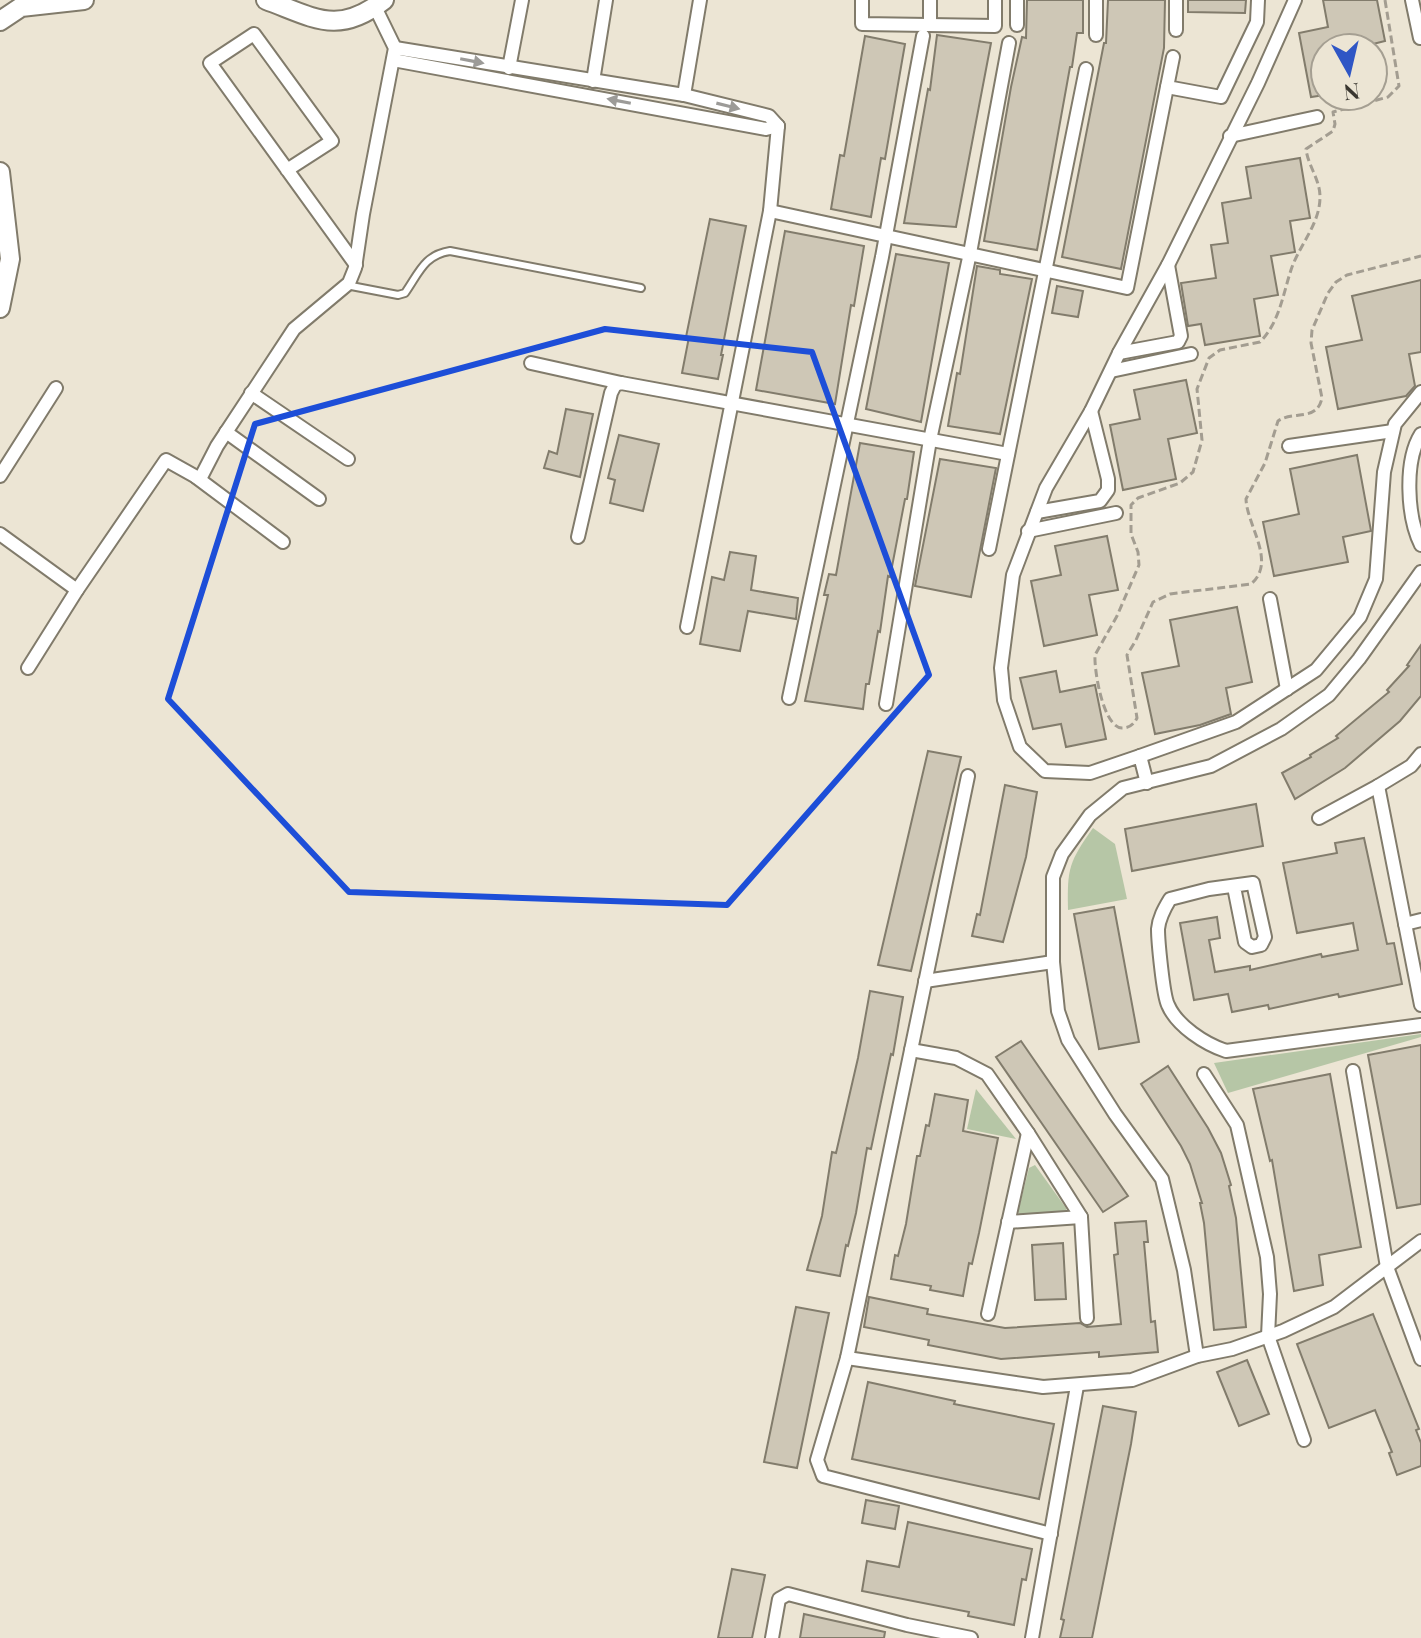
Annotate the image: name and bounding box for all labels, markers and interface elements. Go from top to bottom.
north arrow [1309,32,1389,112]
one-way arrow [459,55,484,67]
text: N [1342,77,1362,109]
one-way arrow [606,95,631,107]
one-way arrow [715,100,740,112]

